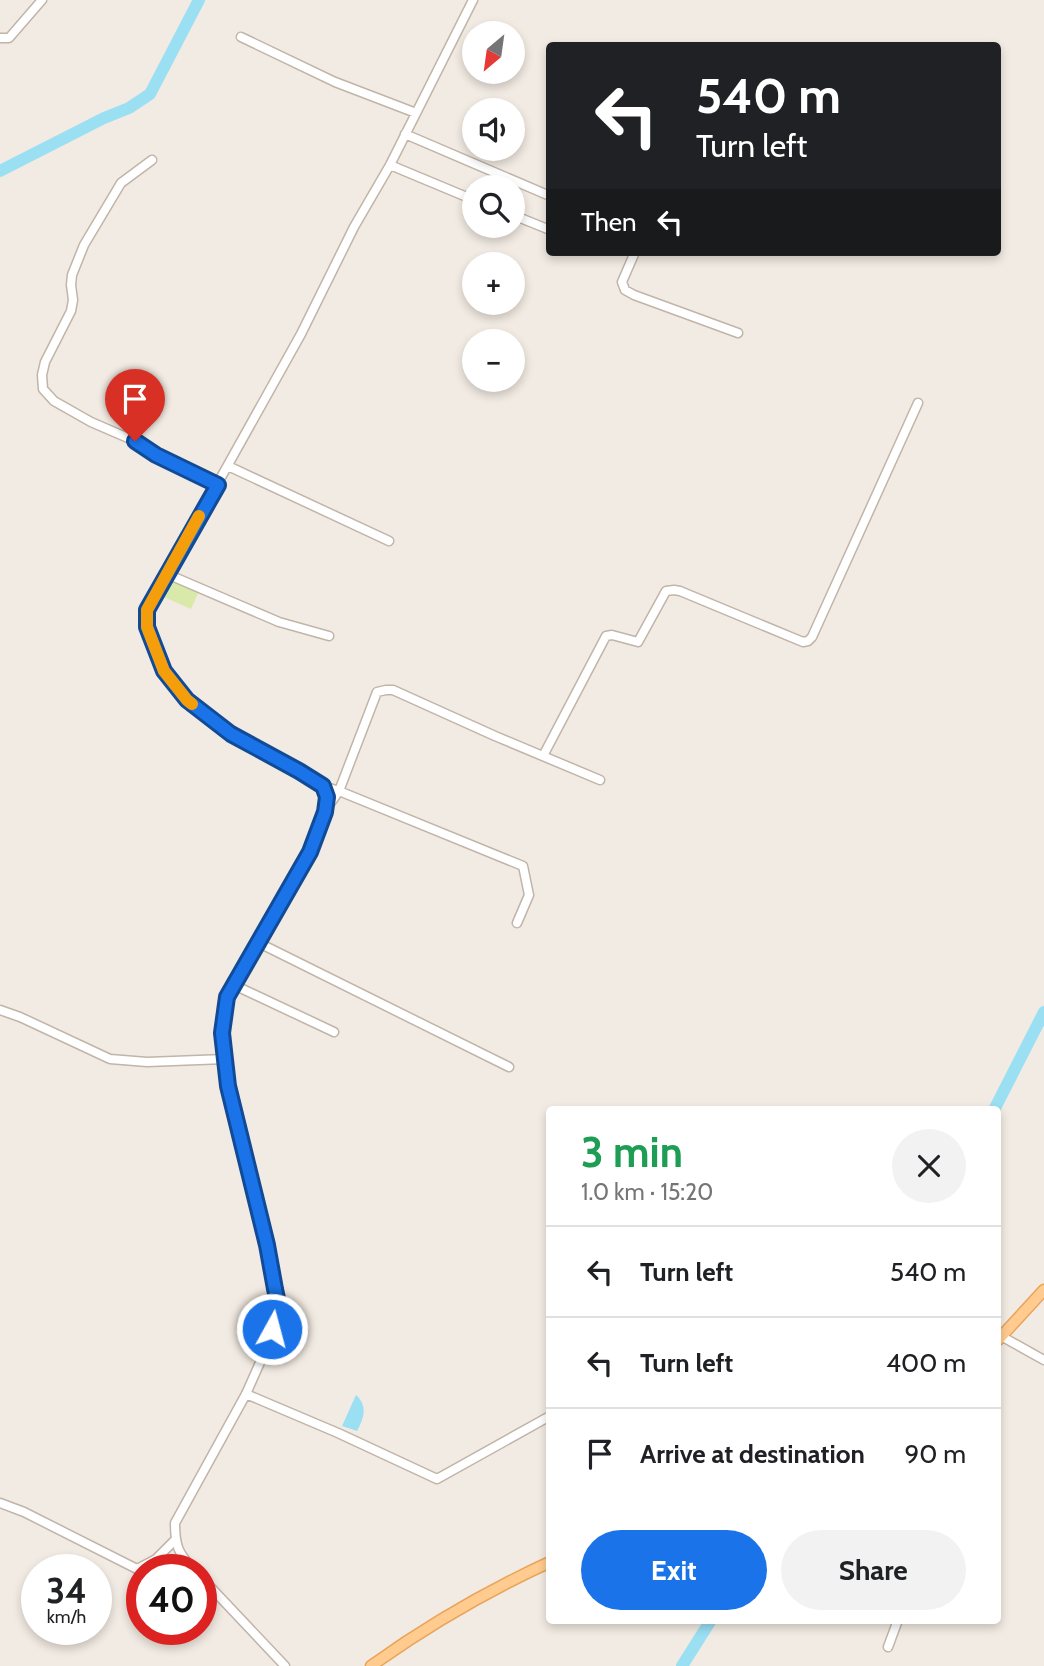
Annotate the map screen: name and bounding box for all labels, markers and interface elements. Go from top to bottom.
north arrow [462,21,525,84]
map controls [462,21,525,392]
text: 540 m [696,66,841,125]
icon: left [581,70,672,161]
button: sound [462,98,525,161]
text: Turn left [696,126,807,165]
button: search [462,175,525,238]
icon: left [651,203,689,241]
text: Then [581,206,637,238]
button: + [462,252,525,315]
button: − [462,329,525,392]
pin [105,369,165,441]
icon: arrive [116,380,154,418]
text: 3 min [581,1126,683,1178]
button: close [892,1129,966,1203]
text: 1.0 km · 15:20 [581,1178,713,1206]
icon: left [581,1253,619,1291]
text: Turn left [640,1256,733,1288]
text: 540 m [890,1256,966,1288]
position arrow [235,1292,309,1366]
icon: left [581,1344,619,1382]
text: Turn left [640,1347,733,1379]
text: 400 m [886,1347,966,1379]
icon: arrive [581,1435,619,1473]
text: Arrive at destination [640,1438,865,1470]
text: 90 m [904,1438,966,1470]
button: Exit [581,1530,767,1610]
button: Share [781,1530,966,1610]
speed limit sign: 40 [126,1554,217,1645]
text: 34 [46,1569,87,1612]
text: km/h [47,1606,86,1628]

